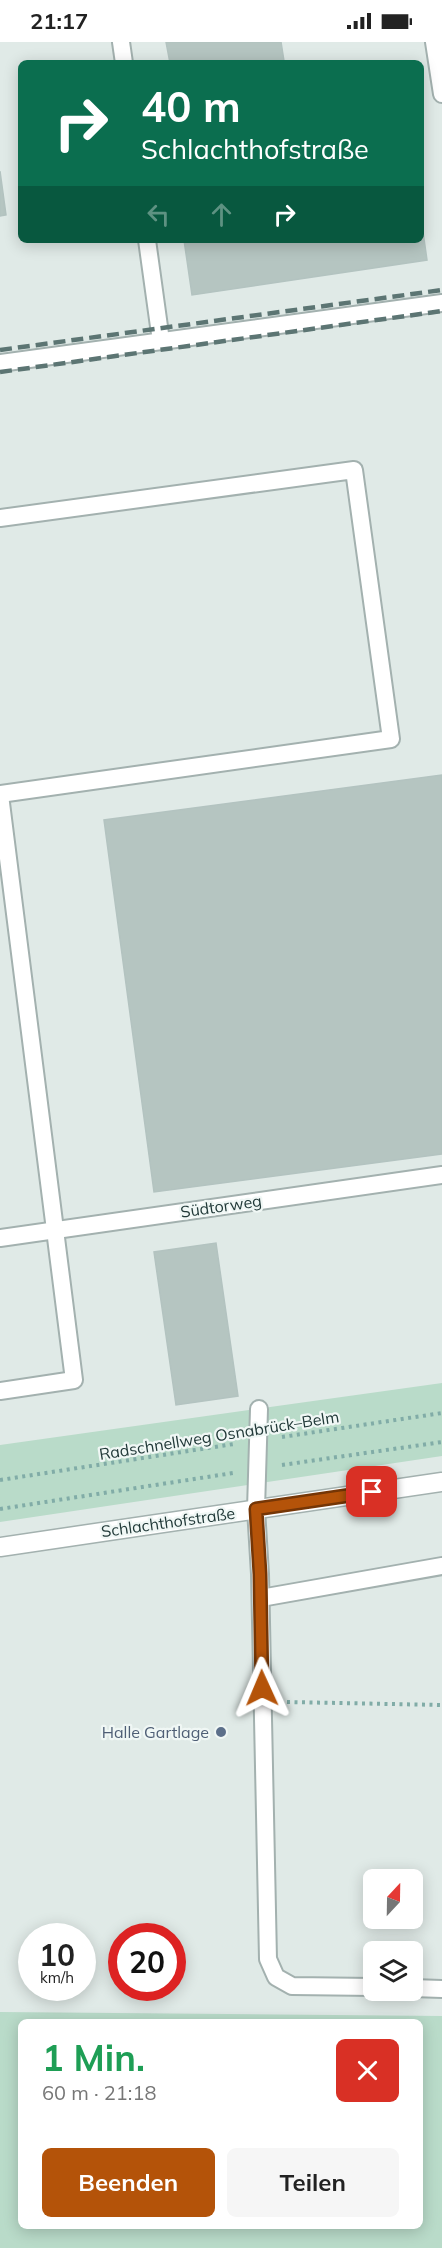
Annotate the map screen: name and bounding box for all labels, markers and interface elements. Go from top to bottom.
text: 21:17 [30,7,88,35]
text: 40 m [141,80,241,133]
icon: right [42,84,120,162]
text: Schlachthofstraße [141,132,369,166]
icon: left [142,198,175,231]
icon: ahead [205,198,238,231]
icon: right [268,198,301,231]
street label: Südtorweg [179,1190,263,1222]
street label: Radschnellweg Osnabrück–Belm [98,1406,340,1464]
pin [346,1466,397,1517]
icon: arrive [355,1475,388,1508]
street label: Schlachthofstraße [100,1503,236,1541]
position arrow [230,1656,294,1720]
place label: Halle Gartlage [102,1722,209,1742]
marker: Halle Gartlage [214,1725,228,1739]
north arrow [363,1869,423,1929]
map controls [363,1869,423,2001]
speed limit sign: 20 [108,1923,186,2001]
text: 10 [39,1936,75,1974]
button: layers [363,1941,423,2001]
text: km/h [40,1968,74,1987]
text: 1 Min. [42,2035,145,2080]
button: close [336,2039,399,2102]
text: 60 m · 21:18 [42,2080,156,2105]
button: Beenden [42,2148,215,2217]
button: Teilen [227,2148,399,2217]

